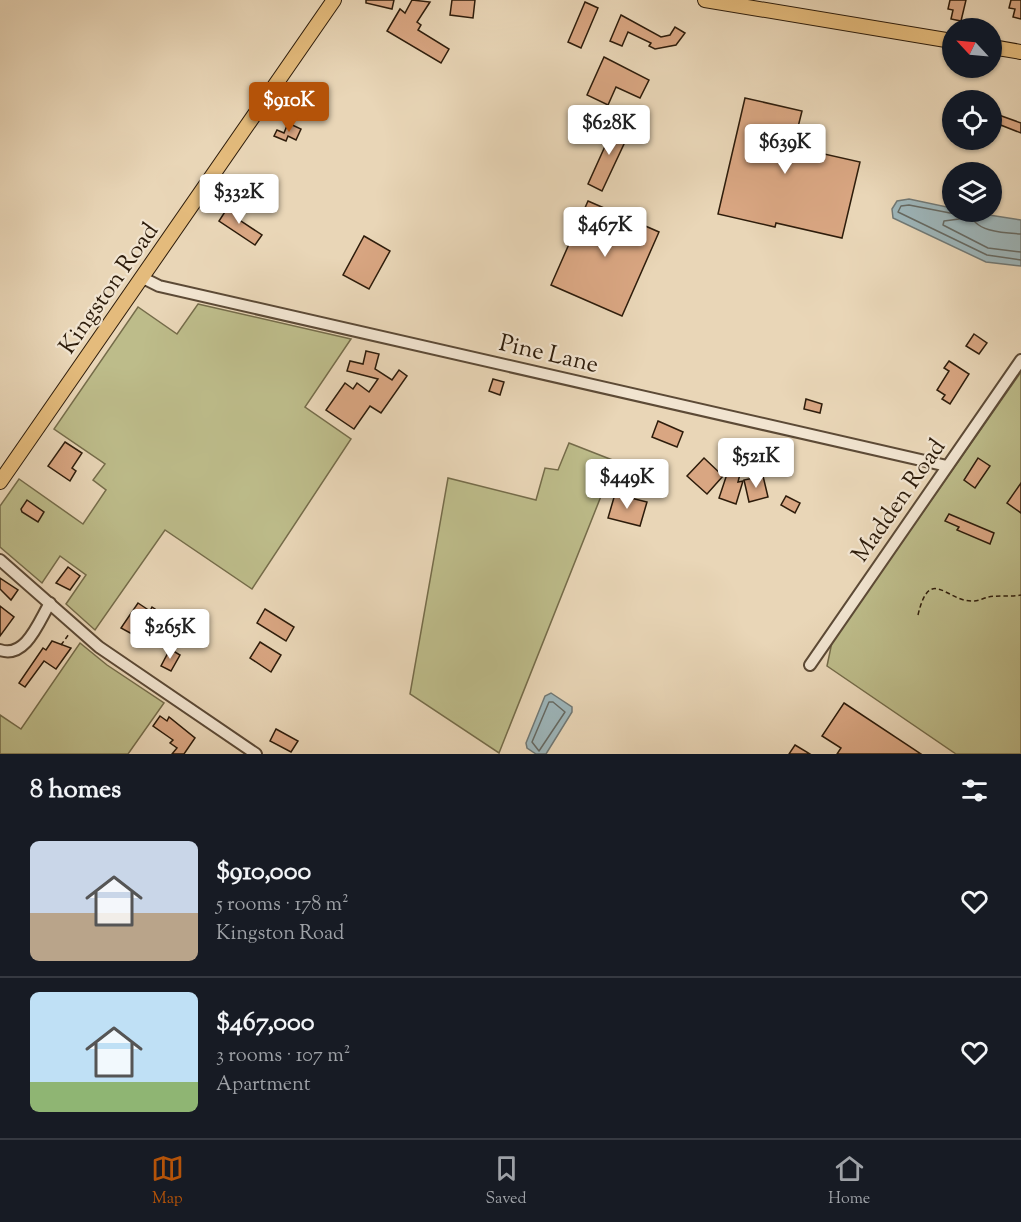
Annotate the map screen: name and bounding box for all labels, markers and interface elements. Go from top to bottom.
north arrow [942,18,1002,78]
map controls [942,18,1002,222]
pin: $910K [247,82,331,133]
text: $910K [263,87,315,116]
button: locate [942,90,1002,150]
pin: $628K [567,105,651,156]
text: $628K [582,110,636,139]
pin: $639K [743,124,827,175]
text: $639K [759,129,811,158]
button: layers [942,162,1002,222]
pin: $332K [197,174,281,225]
text: $332K [214,179,264,208]
pin: $467K [563,207,647,258]
text: $467K [578,212,633,241]
street label: Kingston Road [52,216,168,362]
street label: Pine Lane [496,327,602,383]
street label: Madden Road [844,432,955,570]
pin: $521K [714,438,798,489]
text: $521K [732,443,780,472]
pin: $449K [585,459,669,510]
text: $449K [600,464,654,493]
pin: $265K [128,609,212,660]
text: $265K [144,614,196,643]
text: 8 homes [30,772,121,809]
icon: filters [958,774,991,807]
text: $910,000 [216,854,311,891]
icon: home [78,865,150,937]
icon: heart [958,885,991,918]
text: 5 rooms · 178 m² [216,891,349,920]
text: Kingston Road [216,920,344,949]
text: $467,000 [216,1005,315,1042]
icon: home [78,1016,150,1088]
icon: heart [958,1036,991,1069]
text: 3 rooms · 107 m² [216,1042,350,1071]
text: Apartment [216,1071,311,1100]
tab: Map [151,1152,184,1211]
tab: Saved [485,1152,527,1211]
tab: Home [828,1152,870,1211]

